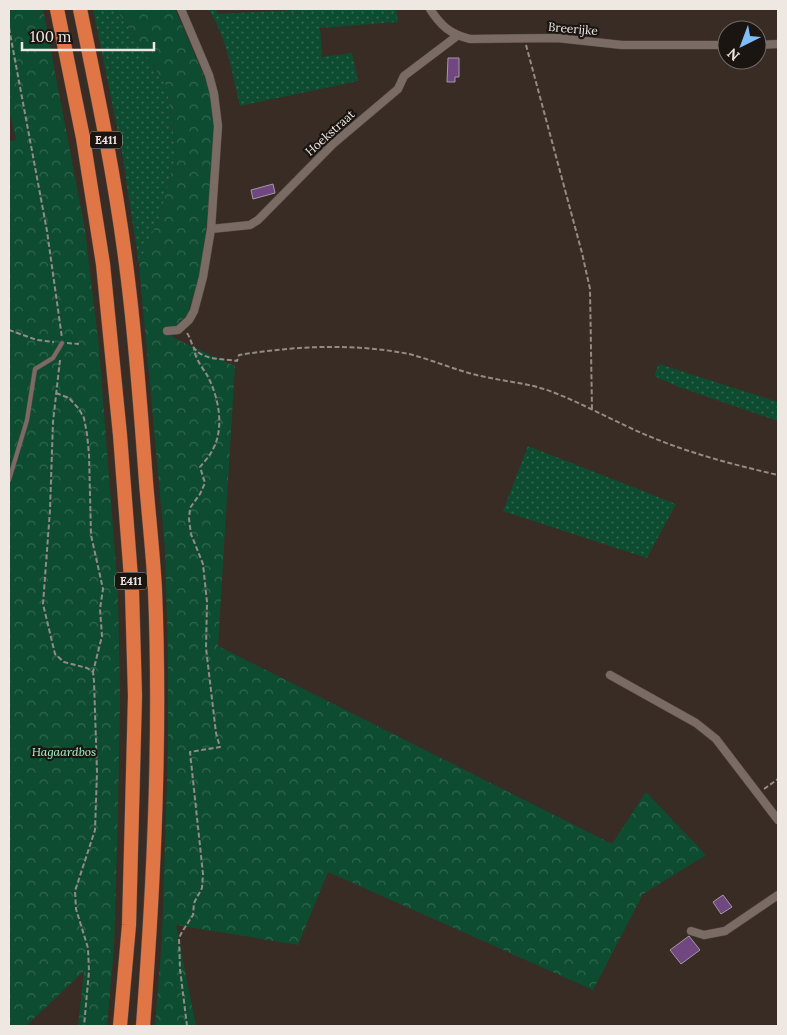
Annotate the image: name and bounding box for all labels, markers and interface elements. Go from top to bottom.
street label: Breerijke [547,19,599,38]
scale bar [22,20,155,52]
north arrow [717,20,767,70]
text: 100 m [30,27,71,46]
text: N [723,44,743,65]
street label: Hoekstraat [302,106,358,159]
road number: E411 [90,132,122,148]
road number: E411 [115,572,147,590]
park label: Hagaardbos [32,744,96,759]

